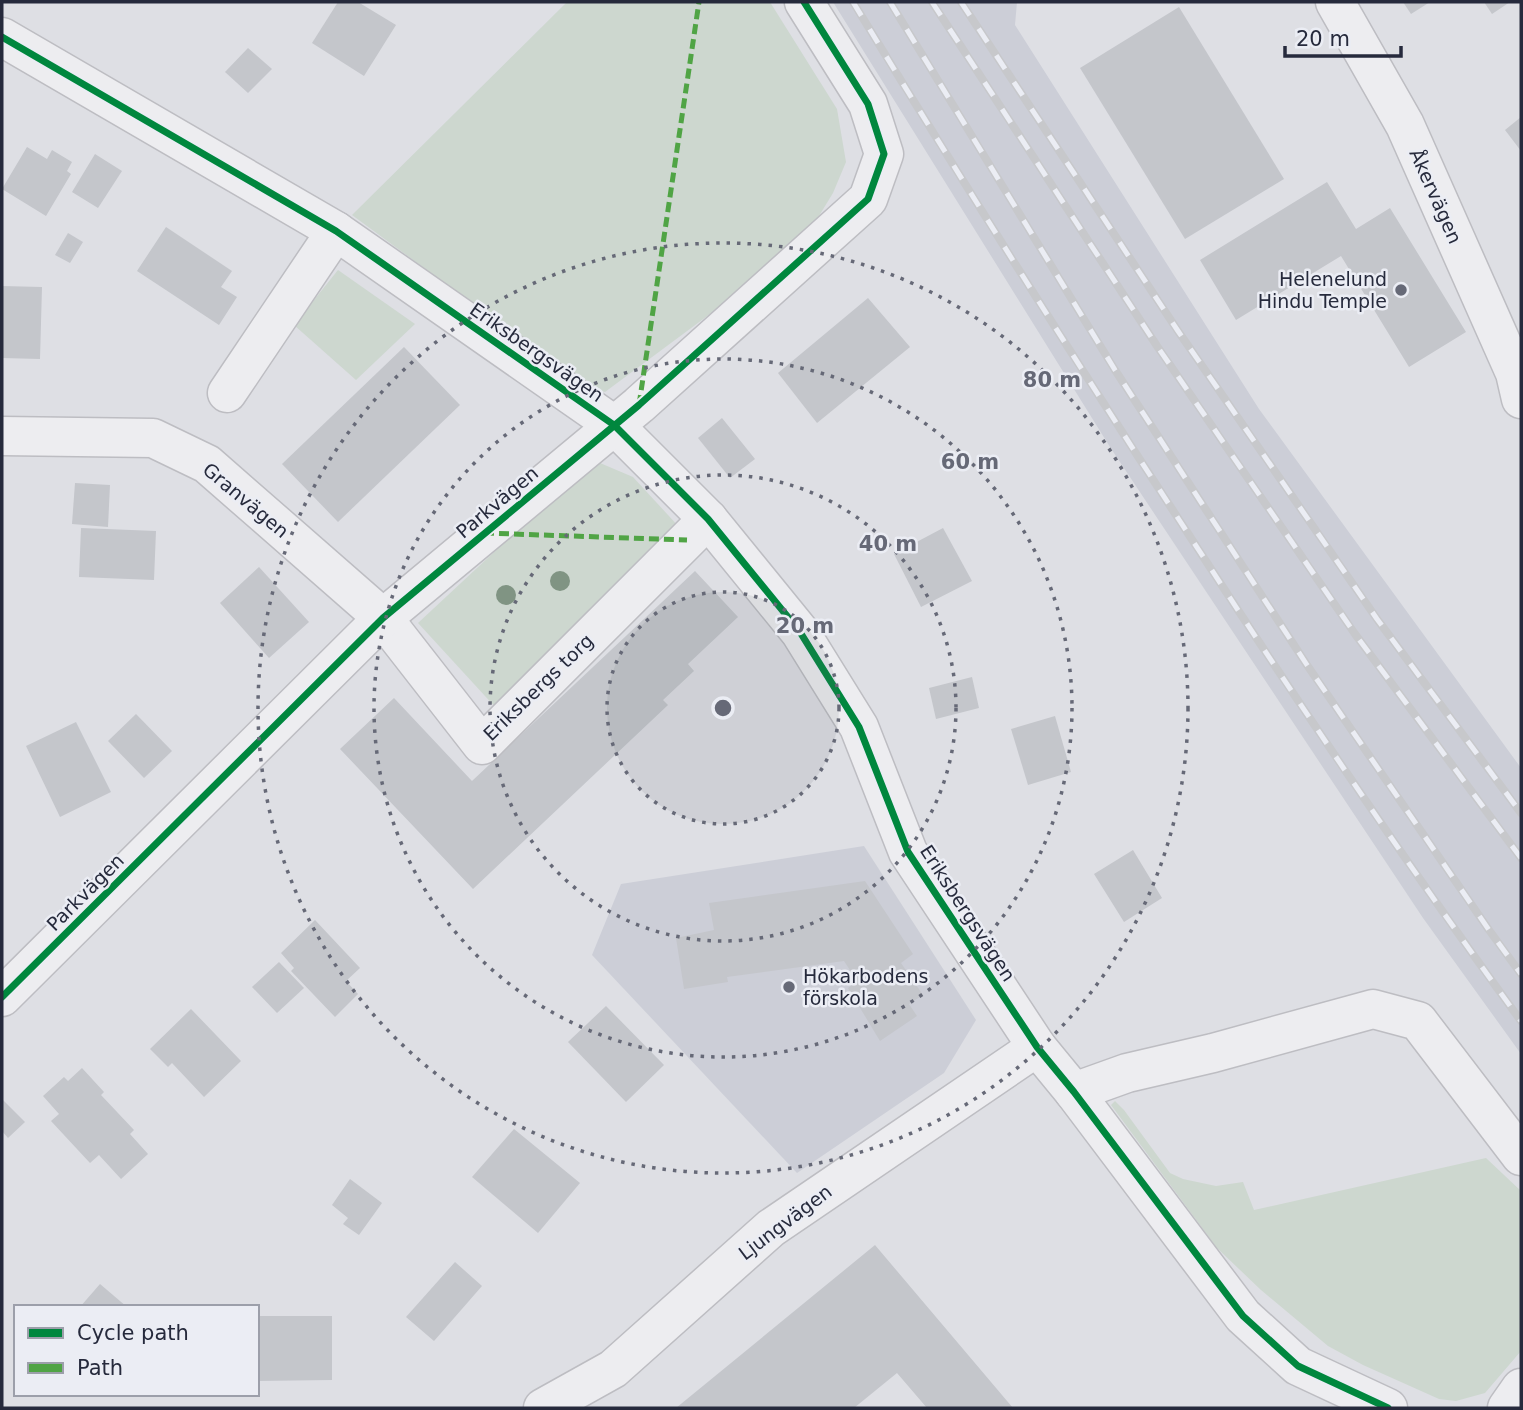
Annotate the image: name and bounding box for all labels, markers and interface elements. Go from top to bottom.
scale bar [1285,14,1400,58]
text: 20 m [1296,27,1350,51]
street label: Åkervägen [1405,145,1467,247]
place label: Helenelund Hindu Temple [1258,268,1387,312]
marker: Helenelund Hindu Temple [1393,282,1409,298]
street label: Eriksbergsvägen [466,298,608,406]
text: 80 m [1023,368,1081,392]
text: 60 m [941,450,999,474]
street label: Granvägen [199,458,293,542]
street label: Parkvägen [452,462,542,542]
text: 40 m [859,532,917,556]
text: 20 m [776,614,834,638]
street label: Eriksbergs torg [479,629,597,745]
centre of rings [711,696,735,720]
street label: Eriksbergsvägen [916,841,1020,985]
street label: Parkvägen [42,849,128,935]
place label: Hökarbodens förskola [803,965,928,1009]
marker: Hökarbodens förskola [781,979,797,995]
street label: Ljungvägen [734,1180,836,1264]
legend [14,1305,259,1396]
text: Cycle path [77,1321,189,1345]
text: Path [77,1356,123,1380]

